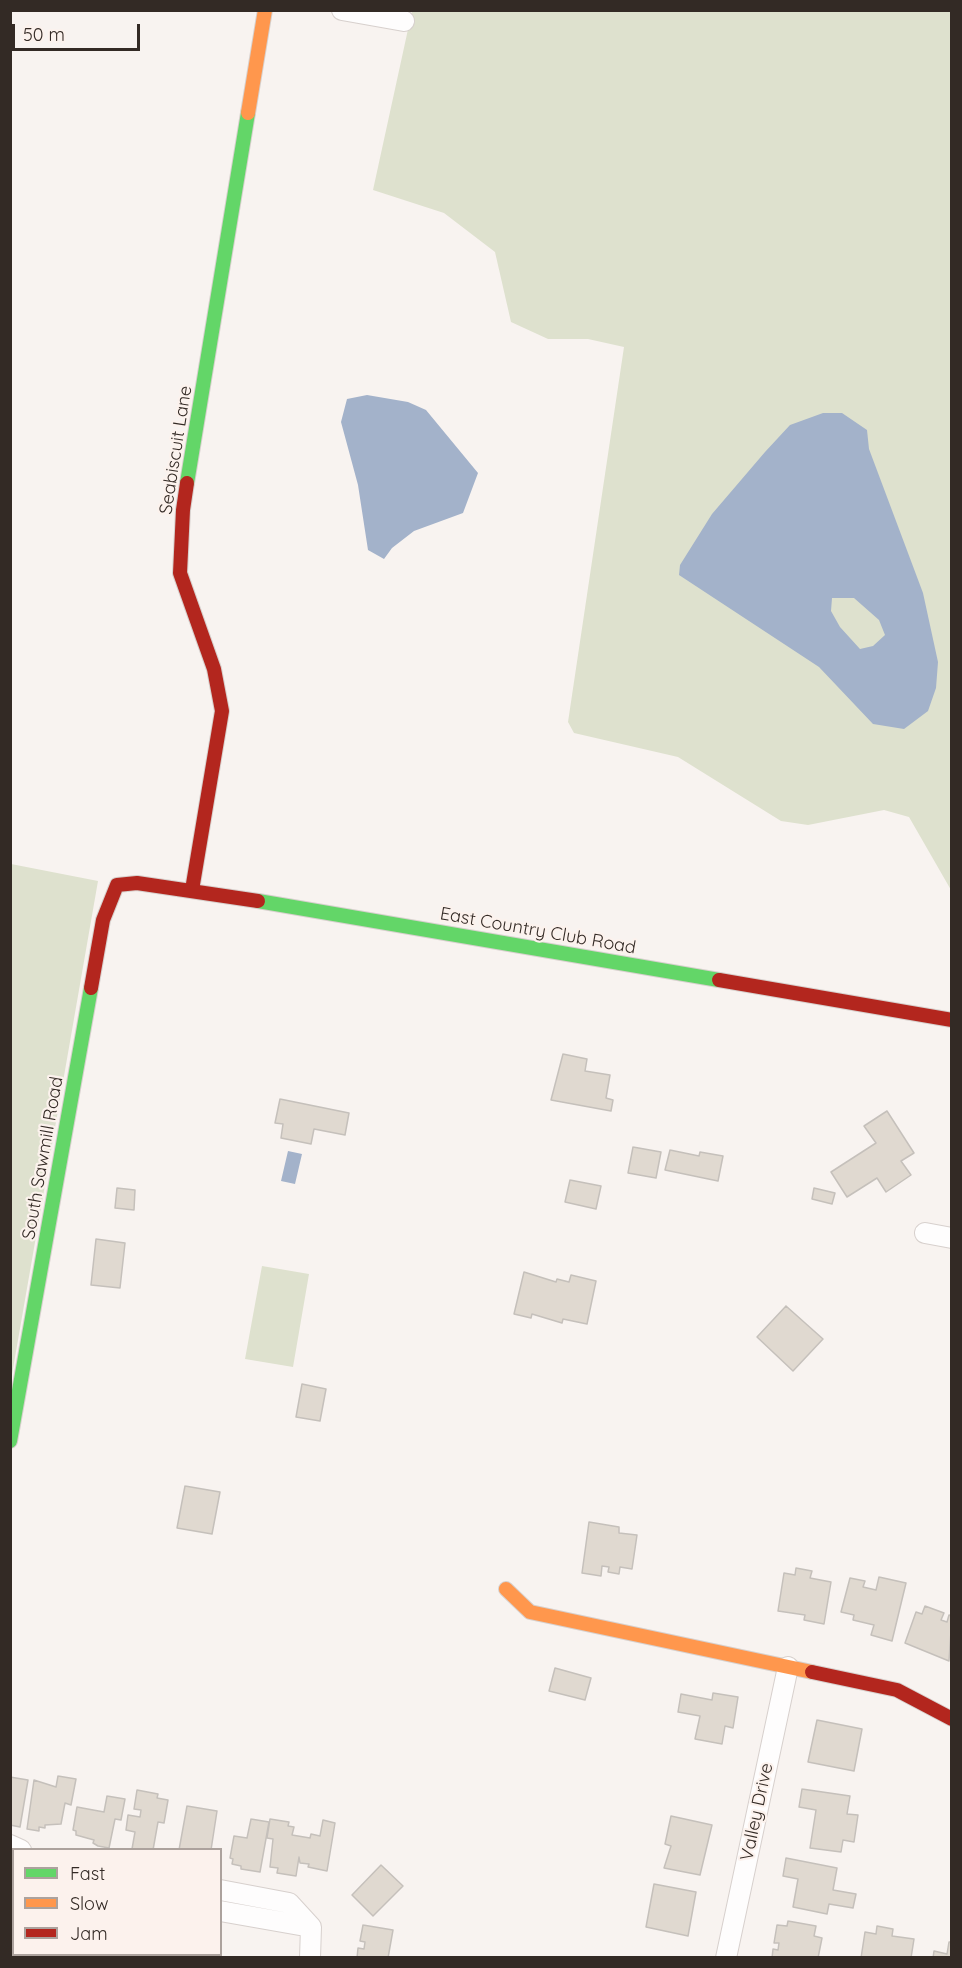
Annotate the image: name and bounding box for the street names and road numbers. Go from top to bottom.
street label: Seabiscuit Lane [155,384,197,516]
street label: East Country Club Road [438,903,638,959]
street label: South Sawmill Road [18,1075,68,1241]
street label: Valley Drive [736,1761,778,1863]

